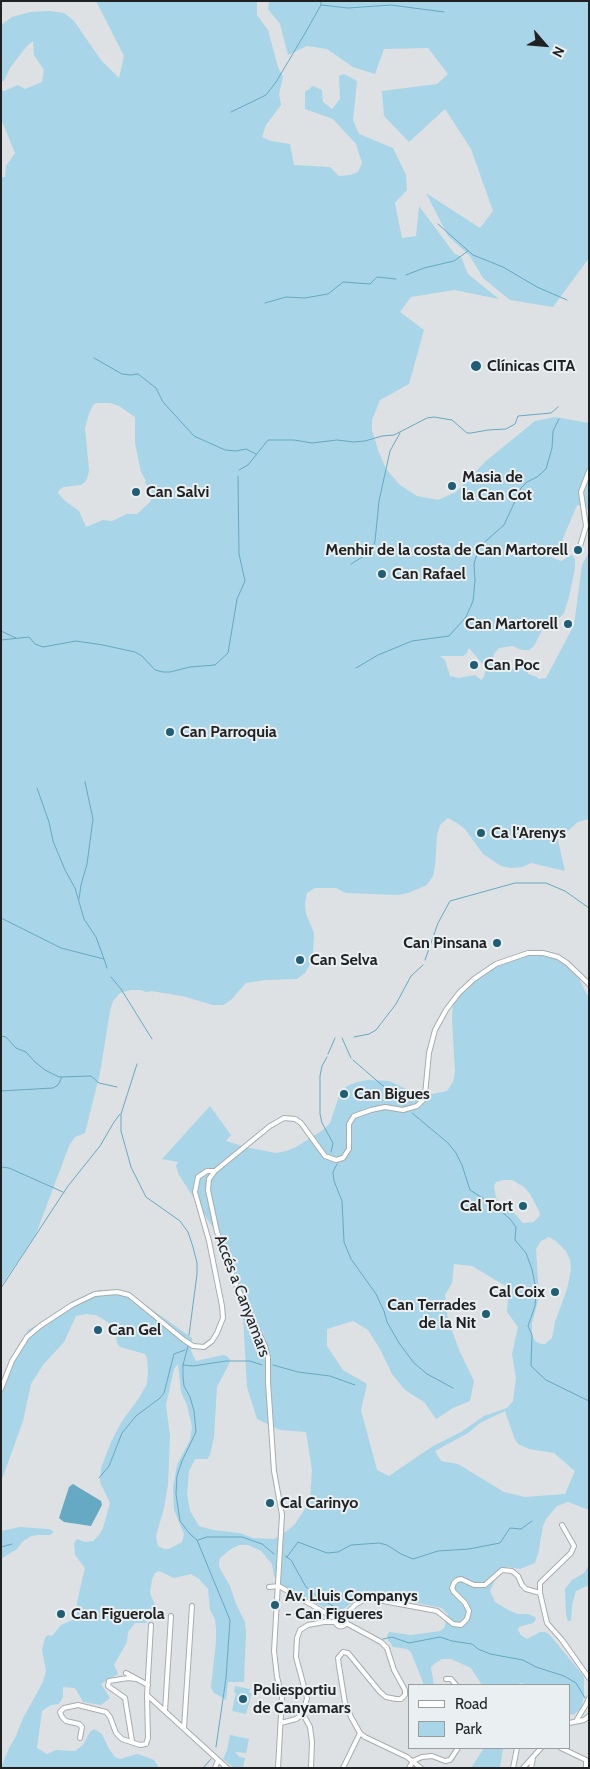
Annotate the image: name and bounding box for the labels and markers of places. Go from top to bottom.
place label: Clínicas CITA [487,356,575,376]
marker: Clínicas CITA [469,359,483,373]
place label: Masia de la Can Cot [462,467,532,505]
marker: Masia de la Can Cot [446,480,458,492]
place label: Can Salvi [146,482,209,502]
marker: Can Salvi [130,486,142,498]
place label: Menhir de la costa de Can Martorell [325,540,568,560]
marker: Menhir de la costa de Can Martorell [572,544,584,556]
place label: Can Rafael [392,564,466,584]
marker: Can Rafael [376,568,388,580]
place label: Can Martorell [465,614,558,634]
marker: Can Martorell [562,618,574,630]
place label: Can Poc [484,655,540,675]
marker: Can Poc [468,659,480,671]
place label: Can Parroquia [180,722,277,742]
marker: Can Parroquia [164,726,176,738]
place label: Ca l'Arenys [491,823,566,843]
marker: Ca l'Arenys [475,827,487,839]
place label: Can Pinsana [403,933,487,953]
marker: Can Pinsana [491,937,503,949]
place label: Can Selva [310,950,378,970]
marker: Can Selva [294,954,306,966]
place label: Can Bigues [354,1084,430,1104]
marker: Can Bigues [338,1088,350,1100]
place label: Cal Tort [460,1196,513,1216]
marker: Cal Tort [517,1200,529,1212]
place label: Cal Coix [489,1282,545,1302]
marker: Cal Coix [549,1286,561,1298]
place label: Can Terrades de la Nit [387,1295,476,1333]
marker: Can Terrades de la Nit [480,1308,492,1320]
place label: Can Gel [108,1320,161,1340]
marker: Can Gel [92,1324,104,1336]
place label: Cal Carinyo [280,1493,358,1513]
marker: Cal Carinyo [264,1497,276,1509]
place label: Av. Lluis Companys - Can Figueres [285,1586,418,1624]
marker: Av. Lluis Companys - Can Figueres [269,1599,281,1611]
place label: Can Figuerola [71,1604,165,1624]
marker: Can Figuerola [55,1608,67,1620]
place label: Poliesportiu de Canyamars [253,1680,351,1718]
marker: Poliesportiu de Canyamars [237,1693,249,1705]

